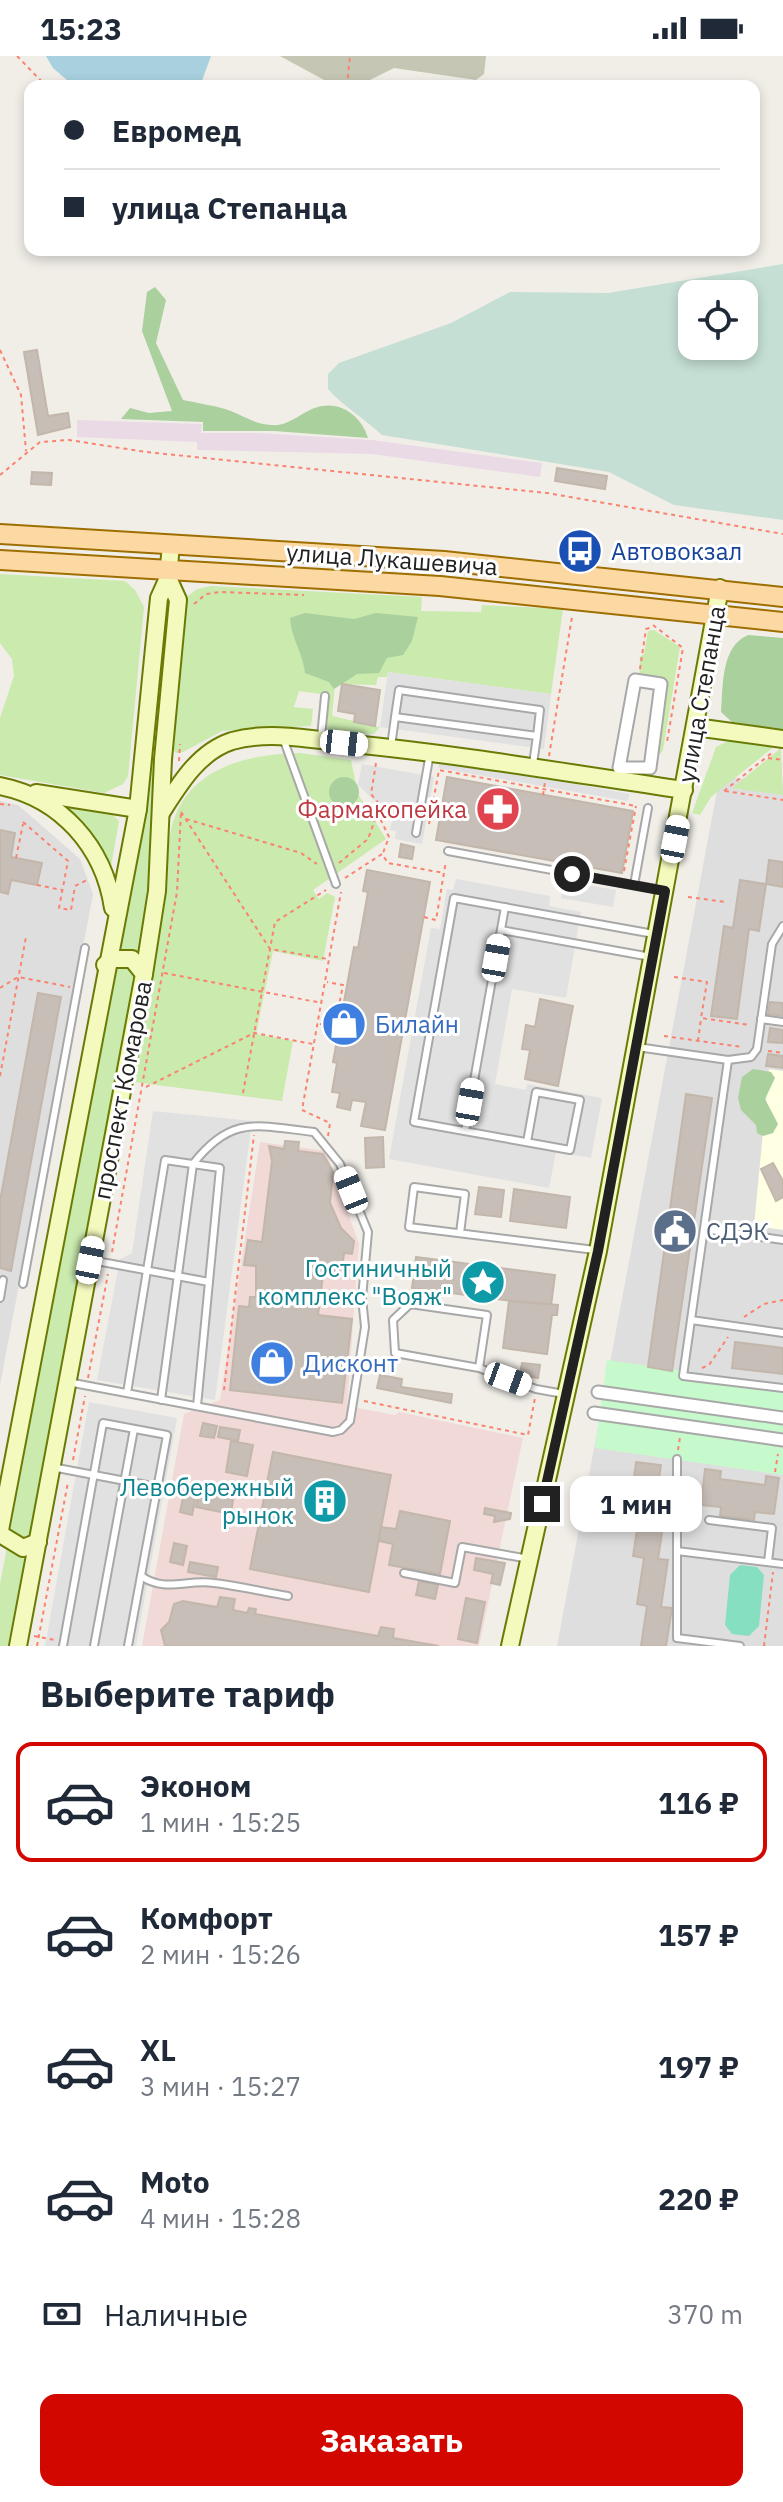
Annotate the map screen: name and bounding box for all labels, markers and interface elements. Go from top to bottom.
text: 15:23 [40,9,122,48]
text: Евромед [112,111,241,150]
text: улица Степанца [112,188,348,227]
map controls [678,280,758,360]
button: locate [678,280,758,360]
bus stop icon: Автовокзал [556,527,604,575]
place label: Автовокзал [611,535,742,567]
street label: улица Лукашевича [285,536,499,582]
street label: улица Степанца [670,603,732,785]
car [319,729,369,757]
pharmacy icon: Фармакопейка [474,785,522,833]
place label: Фармакопейка [297,793,467,825]
car [659,813,691,865]
route start [554,856,590,892]
car [480,932,512,984]
street label: проспект Комарова [85,978,159,1202]
shop icon: Билайн [320,1000,368,1048]
place label: Билайн [375,1008,459,1040]
car [454,1076,486,1128]
car [331,1163,371,1217]
public building icon: СДЭК [651,1207,699,1255]
place label: СДЭК [706,1215,769,1247]
car [74,1234,106,1286]
place label: Гостиничный комплекс "Вояж" [257,1252,452,1312]
place icon: Гостиничный комплекс "Вояж" [459,1258,507,1306]
shop icon: Дисконт [248,1339,296,1387]
place label: Дисконт [303,1347,398,1379]
car [481,1360,535,1398]
place label: Левобережный рынок [120,1471,294,1531]
callout: 1 мин [570,1476,702,1532]
building icon: Левобережный рынок [301,1477,349,1525]
route end [524,1486,560,1522]
text: 1 мин [600,1487,672,1521]
text: Выберите тариф [40,1670,335,1717]
icon: car [44,1766,116,1838]
text: Эконом [140,1766,251,1805]
text: 116 ₽ [658,1783,739,1822]
text: 1 мин · 15:25 [140,1805,301,1839]
icon: car [44,1898,116,1970]
text: Комфорт [140,1898,273,1937]
text: 157 ₽ [658,1915,739,1954]
text: 2 мин · 15:26 [140,1937,301,1971]
icon: car [44,2030,116,2102]
text: XL [140,2030,176,2069]
text: 197 ₽ [658,2047,739,2086]
text: 3 мин · 15:27 [140,2069,301,2103]
icon: car [44,2162,116,2234]
text: Moto [140,2162,210,2201]
text: 220 ₽ [658,2179,739,2218]
text: 4 мин · 15:28 [140,2201,301,2235]
icon: cash [40,2292,84,2336]
text: Наличные [104,2295,248,2334]
text: 370 m [667,2297,743,2331]
button: Заказать [40,2394,743,2486]

